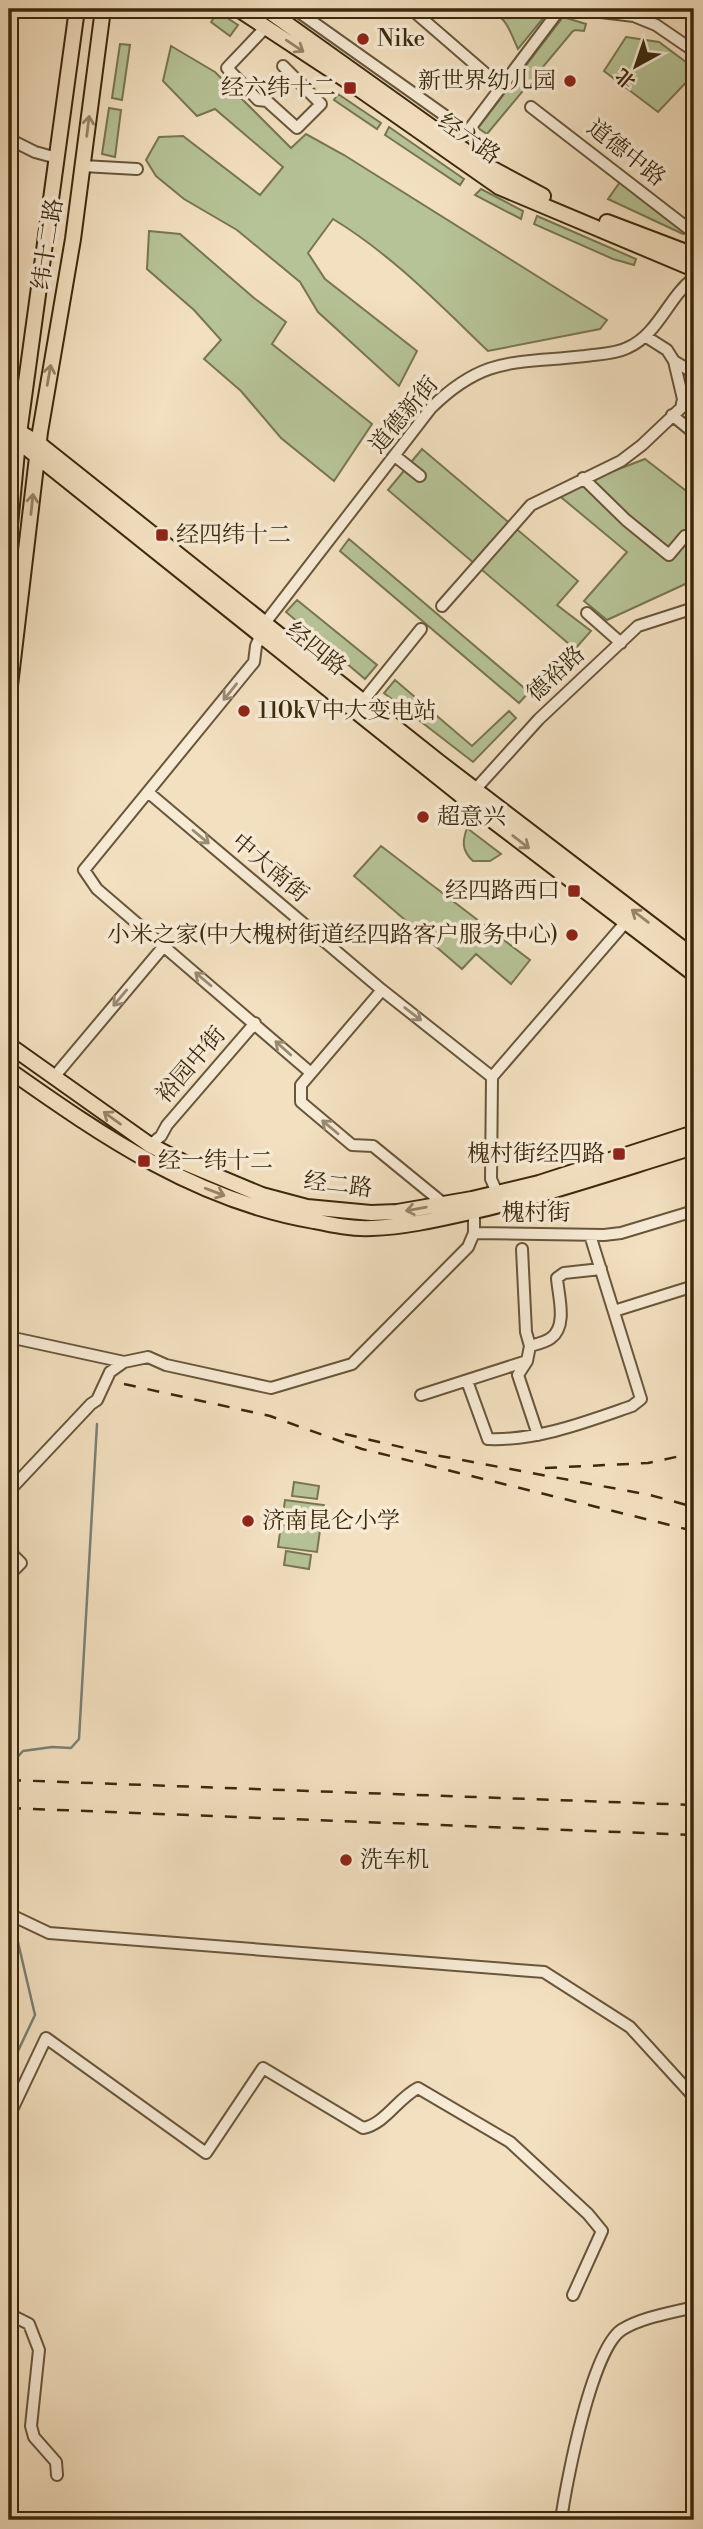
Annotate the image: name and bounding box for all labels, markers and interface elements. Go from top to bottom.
place label: Nike [377,25,425,53]
marker: Nike [355,31,371,47]
north arrow [602,32,672,102]
one-way arrow [285,39,304,54]
text: 北 [611,63,641,94]
place label: 新世界幼儿园 [418,67,556,95]
marker: 新世界幼儿园 [562,73,578,89]
place label: 经六纬十二 [221,74,336,102]
marker: 经六纬十二 [342,80,358,96]
street label: 经六路 [433,108,505,170]
street label: 道德中路 [581,114,671,192]
one-way arrow [81,116,94,138]
street label: 纬十二路 [27,196,69,292]
one-way arrow [43,364,57,387]
street label: 道德新街 [364,371,444,459]
one-way arrow [25,493,38,516]
place label: 经四纬十二 [176,521,291,549]
marker: 经四纬十二 [154,527,170,543]
street label: 经四路 [280,616,352,682]
street label: 德裕路 [521,640,591,708]
one-way arrow [222,683,237,701]
place label: 110kV中大变电站 [258,697,437,725]
marker: 110kV中大变电站 [236,703,252,719]
place label: 超意兴 [437,803,506,831]
marker: 超意兴 [415,809,431,825]
street label: 中大南街 [226,828,314,908]
one-way arrow [191,829,209,845]
one-way arrow [511,835,530,850]
place label: 经四路西口 [445,877,560,905]
marker: 经四路西口 [566,883,582,899]
one-way arrow [631,908,650,923]
place label: 小米之家(中大槐树街道经四路客户服务中心) [107,921,558,949]
marker: 小米之家(中大槐树街道经四路客户服务中心) [564,927,580,943]
one-way arrow [194,971,212,987]
one-way arrow [112,989,128,1007]
one-way arrow [403,1007,421,1022]
street label: 裕园中街 [150,1021,232,1109]
one-way arrow [274,1040,292,1056]
one-way arrow [103,1111,122,1126]
one-way arrow [322,1119,340,1135]
place label: 槐村街经四路 [467,1140,605,1168]
marker: 槐村街经四路 [611,1146,627,1162]
place label: 经一纬十二 [158,1147,273,1175]
marker: 经一纬十二 [136,1153,152,1169]
street label: 经二路 [302,1167,374,1203]
one-way arrow [203,1187,225,1199]
street label: 槐村街 [502,1199,571,1227]
one-way arrow [405,1203,428,1216]
place label: 济南昆仑小学 [262,1507,400,1535]
marker: 济南昆仑小学 [240,1513,256,1529]
place label: 洗车机 [360,1846,429,1874]
marker: 洗车机 [338,1852,354,1868]

